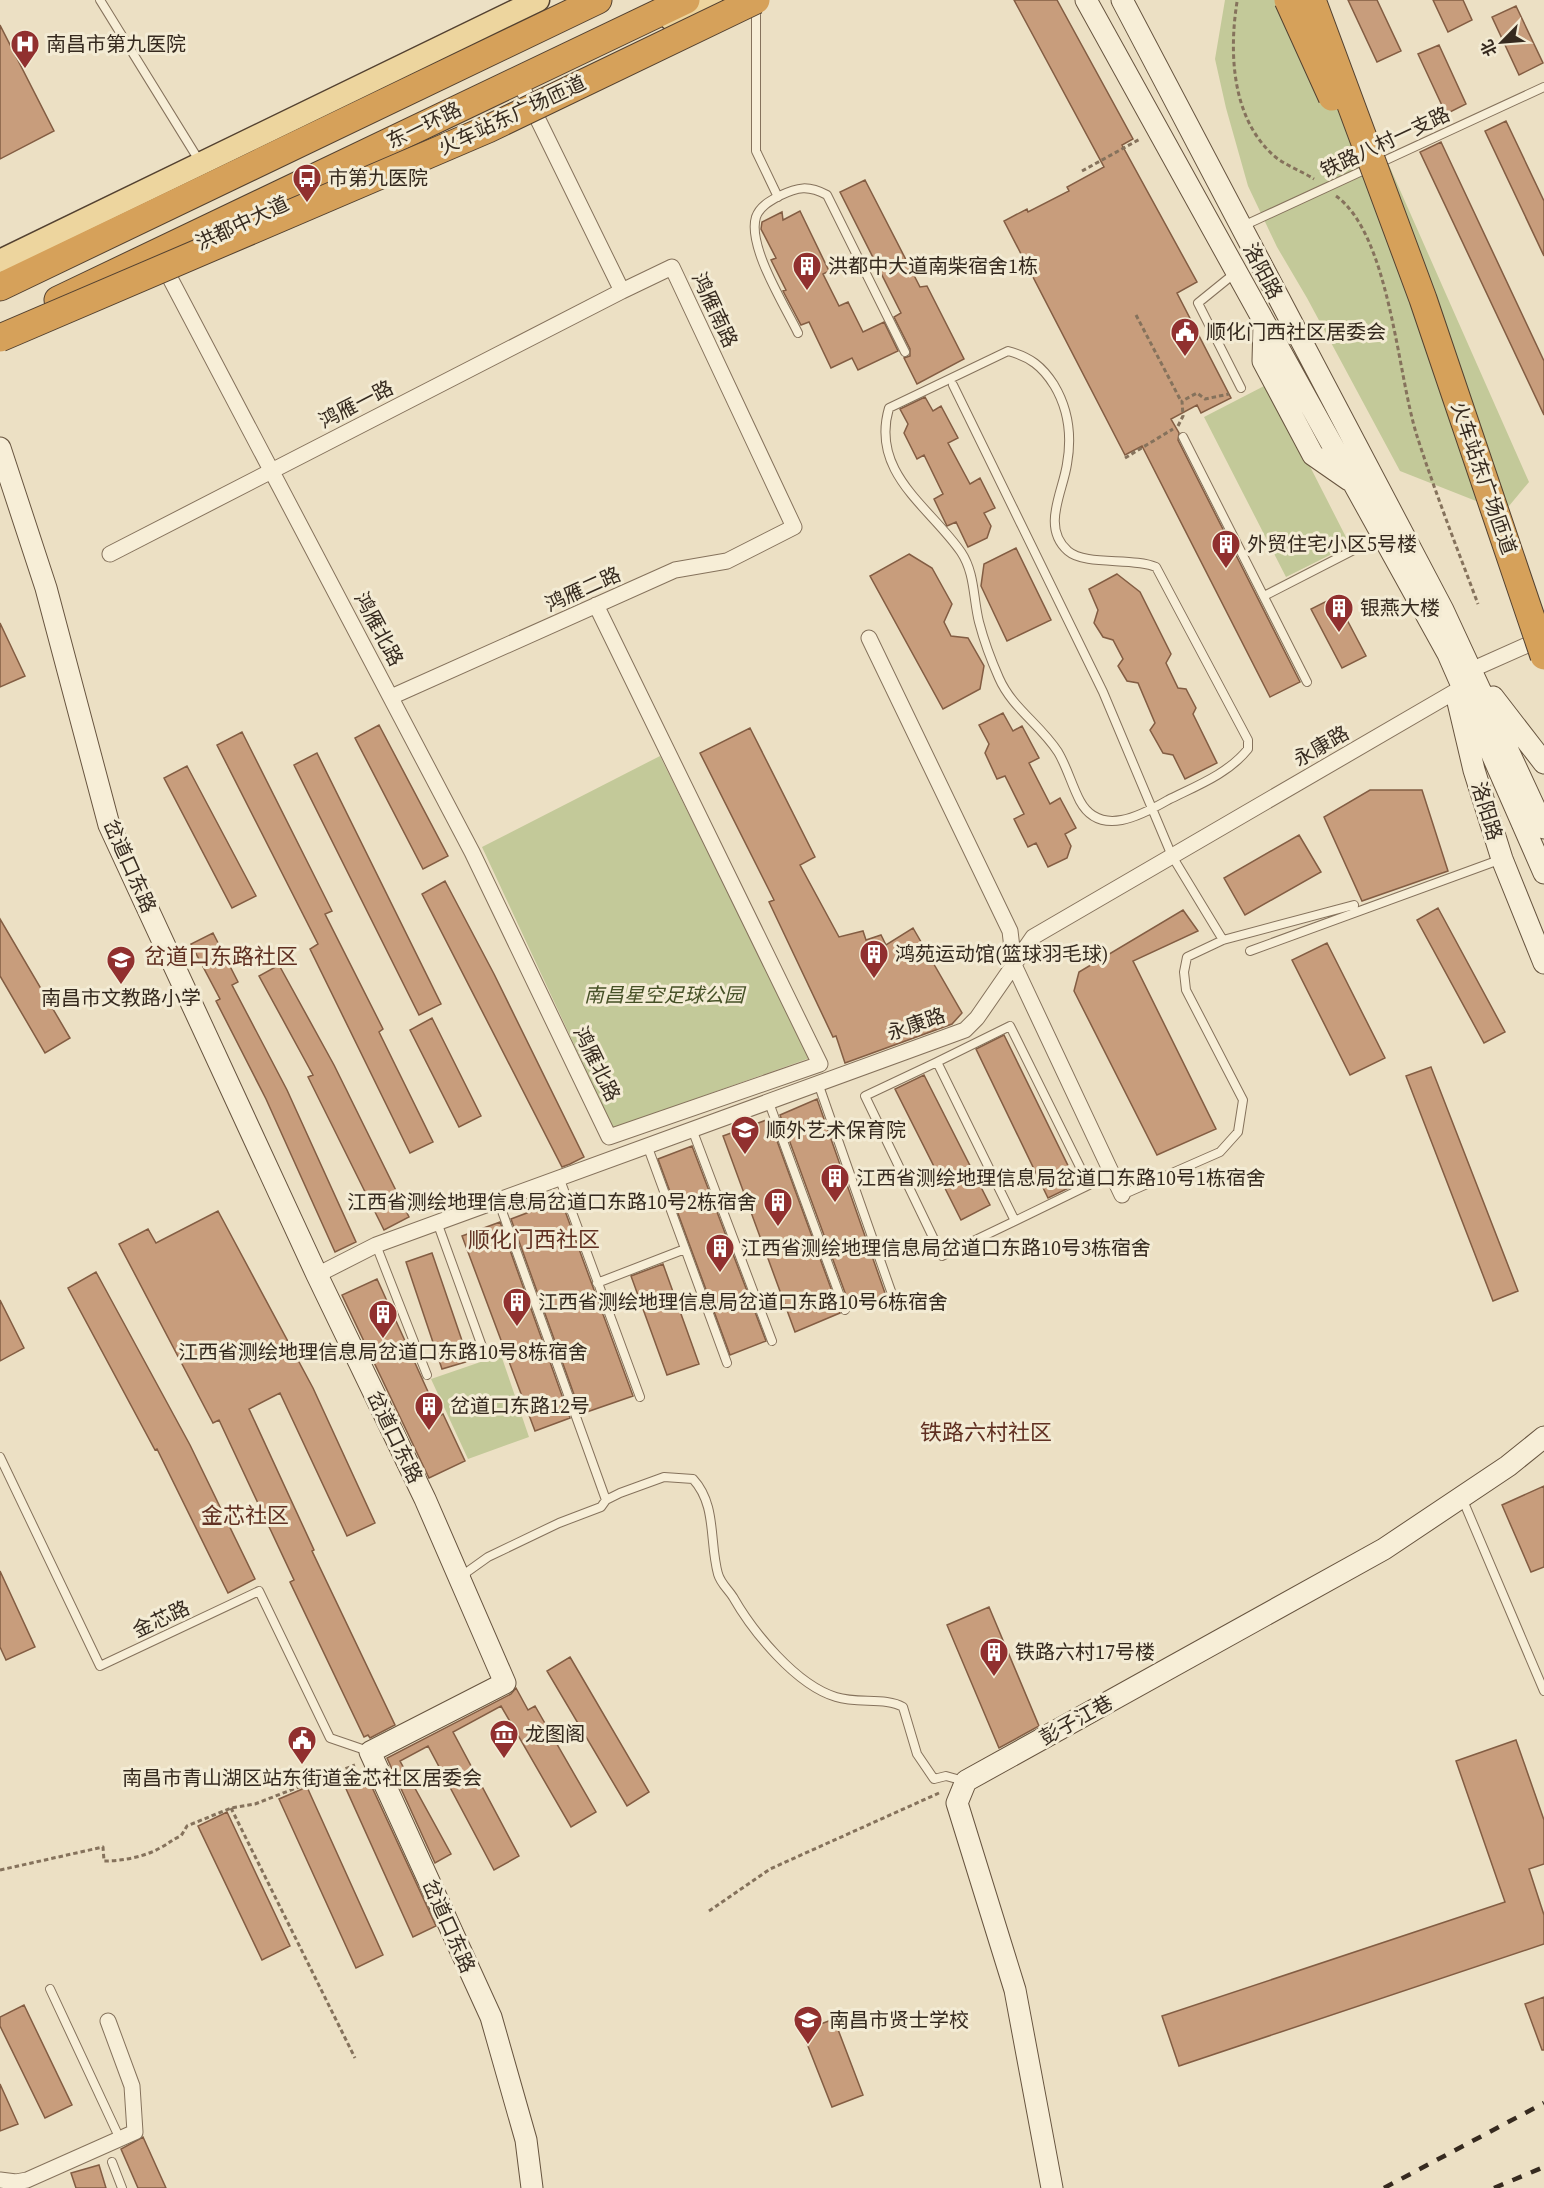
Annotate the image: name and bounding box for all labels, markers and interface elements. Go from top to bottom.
north arrow [1472,12,1532,72]
hospital icon: 南昌市第九医院 [9,28,41,70]
place label: 南昌市第九医院 [46,30,186,58]
text: 北 [1475,36,1502,60]
street label: 火车站东广场匝道 [434,69,590,161]
street label: 东一环路 [382,95,466,155]
street label: 铁路八村一支路 [1316,100,1454,184]
bus stop icon: 市第九医院 [291,162,323,204]
place label: 市第九医院 [328,164,428,192]
street label: 洪都中大道 [191,189,293,257]
street label: 洛阳路 [1237,238,1289,304]
building icon: 洪都中大道南柴宿舍1栋 [791,250,823,292]
place label: 洪都中大道南柴宿舍1栋 [828,252,1038,280]
street label: 鸿雁南路 [685,268,745,352]
public building icon: 顺化门西社区居委会 [1169,316,1201,358]
place label: 顺化门西社区居委会 [1206,318,1386,346]
street label: 鸿雁一路 [314,373,398,435]
street label: 火车站东广场匝道 [1445,398,1523,558]
building icon: 外贸住宅小区5号楼 [1210,528,1242,570]
place label: 外贸住宅小区5号楼 [1247,530,1417,558]
street label: 鸿雁二路 [541,560,625,618]
street label: 鸿雁北路 [348,587,410,671]
building icon: 银燕大楼 [1323,592,1355,634]
place label: 银燕大楼 [1360,594,1440,622]
street label: 永康路 [1288,719,1354,773]
street label: 洛阳路 [1465,778,1509,844]
street label: 岔道口东路 [97,815,163,917]
building icon: 鸿苑运动馆(篮球羽毛球) [858,938,890,980]
place label: 鸿苑运动馆(篮球羽毛球) [895,940,1109,968]
district label: 岔道口东路社区 [144,941,298,971]
school or university icon: 南昌市文教路小学 [105,944,137,986]
park label: 南昌星空足球公园 [584,981,747,1009]
place label: 南昌市文教路小学 [41,984,201,1012]
street label: 永康路 [883,1001,949,1047]
street label: 鸿雁北路 [567,1022,627,1106]
school or university icon: 顺外艺术保育院 [729,1114,761,1156]
place label: 顺外艺术保育院 [766,1116,906,1144]
building icon: 江西省测绘地理信息局岔道口东路10号1栋宿舍 [819,1162,851,1204]
place label: 江西省测绘地理信息局岔道口东路10号1栋宿舍 [856,1164,1266,1192]
building icon: 江西省测绘地理信息局岔道口东路10号2栋宿舍 [762,1186,794,1228]
place label: 江西省测绘地理信息局岔道口东路10号2栋宿舍 [347,1188,757,1216]
district label: 顺化门西社区 [468,1224,600,1254]
building icon: 江西省测绘地理信息局岔道口东路10号3栋宿舍 [704,1232,736,1274]
place label: 江西省测绘地理信息局岔道口东路10号3栋宿舍 [741,1234,1151,1262]
building icon: 江西省测绘地理信息局岔道口东路10号6栋宿舍 [501,1286,533,1328]
place label: 江西省测绘地理信息局岔道口东路10号6栋宿舍 [538,1288,948,1316]
building icon: 江西省测绘地理信息局岔道口东路10号8栋宿舍 [367,1298,399,1340]
place label: 江西省测绘地理信息局岔道口东路10号8栋宿舍 [178,1338,588,1366]
street label: 岔道口东路 [360,1386,430,1488]
building icon: 岔道口东路12号 [413,1390,445,1432]
place label: 岔道口东路12号 [450,1392,590,1420]
district label: 铁路六村社区 [920,1417,1052,1447]
district label: 金芯社区 [201,1500,289,1530]
street label: 金芯路 [128,1594,194,1644]
building icon: 铁路六村17号楼 [978,1636,1010,1678]
place label: 铁路六村17号楼 [1015,1638,1155,1666]
street label: 彭子江巷 [1034,1688,1118,1752]
museum icon: 龙图阁 [488,1718,520,1760]
place label: 龙图阁 [525,1720,585,1748]
public building icon: 南昌市青山湖区站东街道金芯社区居委会 [286,1724,318,1766]
place label: 南昌市青山湖区站东街道金芯社区居委会 [122,1764,482,1792]
street label: 岔道口东路 [416,1875,482,1977]
school or university icon: 南昌市贤士学校 [792,2004,824,2046]
place label: 南昌市贤士学校 [829,2006,969,2034]

